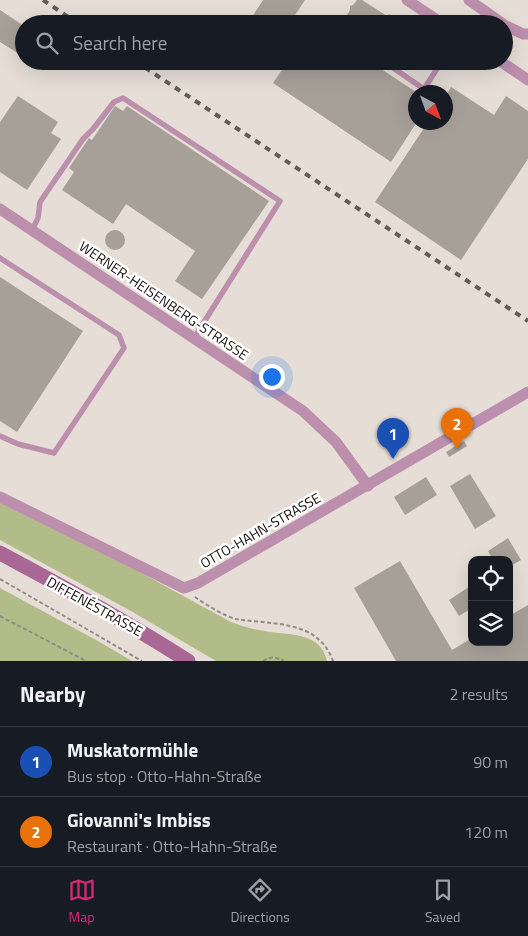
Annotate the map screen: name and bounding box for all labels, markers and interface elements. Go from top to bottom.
search box [15,15,513,70]
text: Search here [73,28,167,57]
icon: search [33,29,61,57]
north arrow [408,85,453,130]
street label: WERNER-HEISENBERG-STRASSE [75,235,253,365]
your location [259,364,285,390]
pin: 2 [441,408,473,449]
pin: 1 [377,418,409,459]
street label: OTTO-HAHN-STRASSE [196,487,324,573]
map controls [468,556,513,646]
button: locate [468,556,513,601]
street label: DIFFENÉSTRASSE [43,571,147,641]
button: layers [468,601,513,646]
text: Nearby [20,678,85,710]
text: 2 results [449,682,508,706]
text: Muskatormühle [67,735,198,764]
text: 1 [32,750,40,774]
text: 90 m [473,750,508,774]
text: Bus stop · Otto-Hahn-Straße [67,764,262,788]
text: Giovanni's Imbiss [67,805,211,834]
text: 2 [32,820,40,844]
text: 120 m [464,820,508,844]
text: Restaurant · Otto-Hahn-Straße [67,834,277,858]
tab: Map [68,876,96,927]
tab: Directions [231,876,290,927]
tab: Saved [425,876,461,927]

